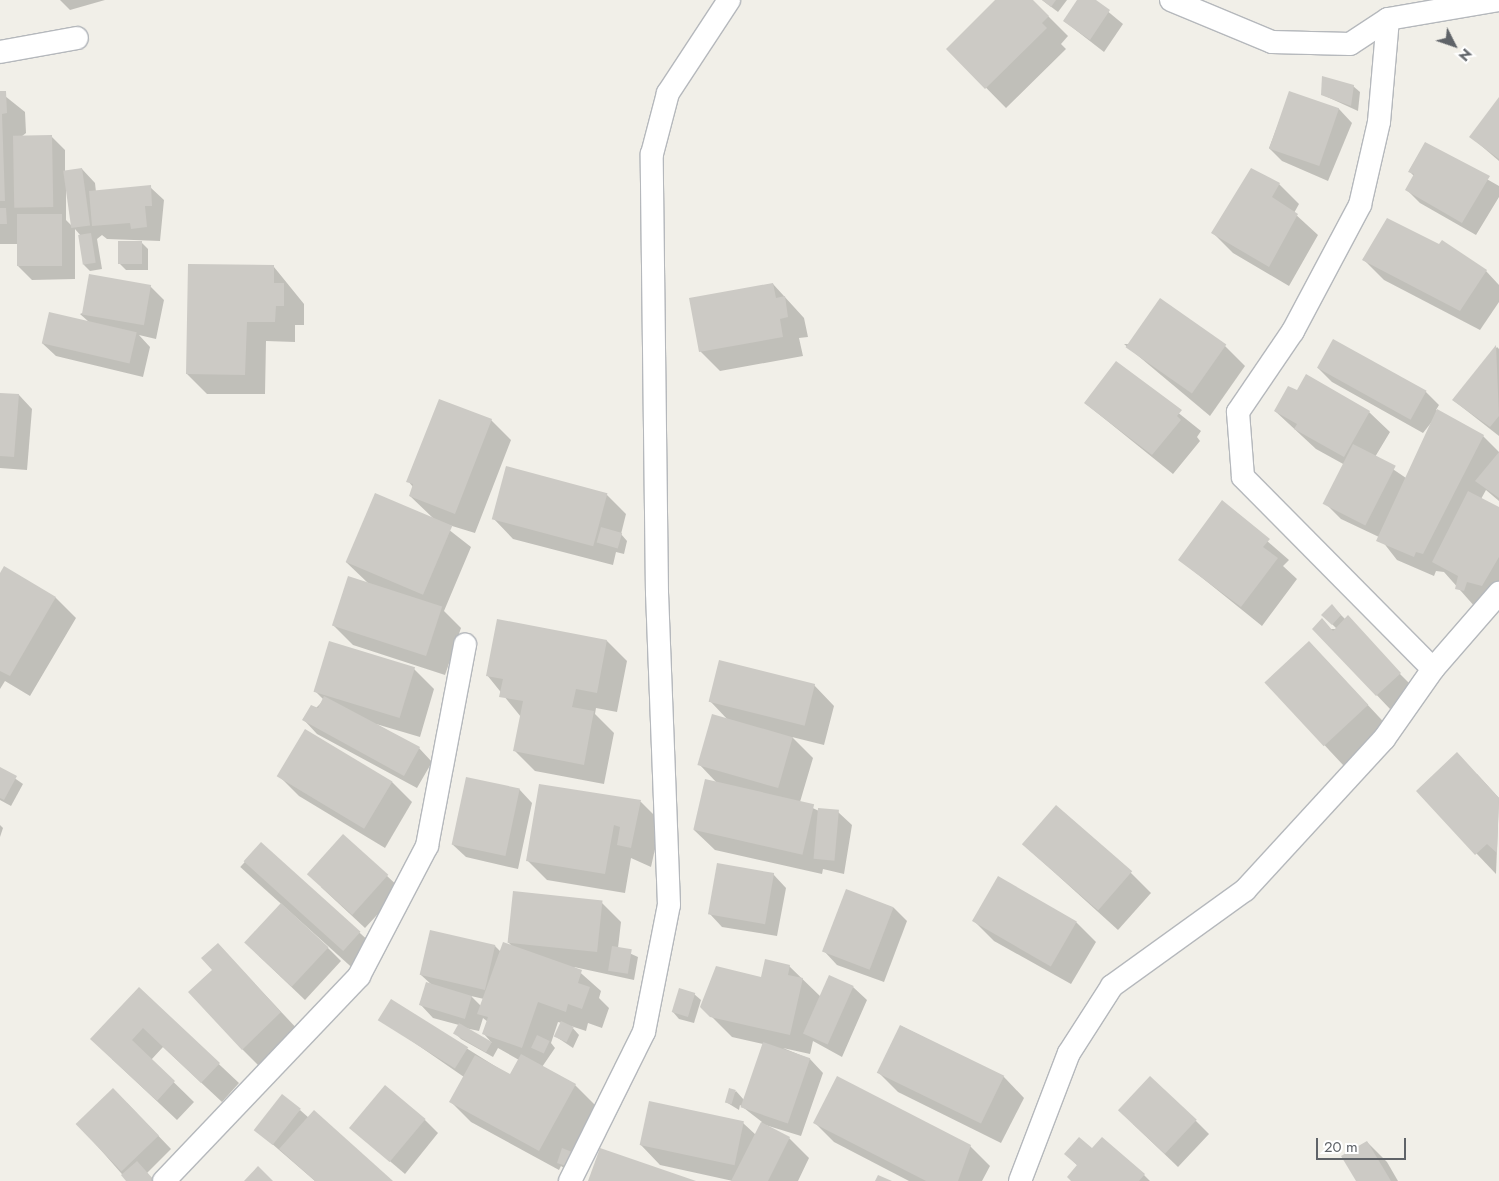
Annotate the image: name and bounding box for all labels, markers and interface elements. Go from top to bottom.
north arrow [1429,20,1479,70]
text: N [1454,44,1477,66]
scale bar [1319,1128,1409,1160]
text: 20 m [1324,1136,1358,1158]

